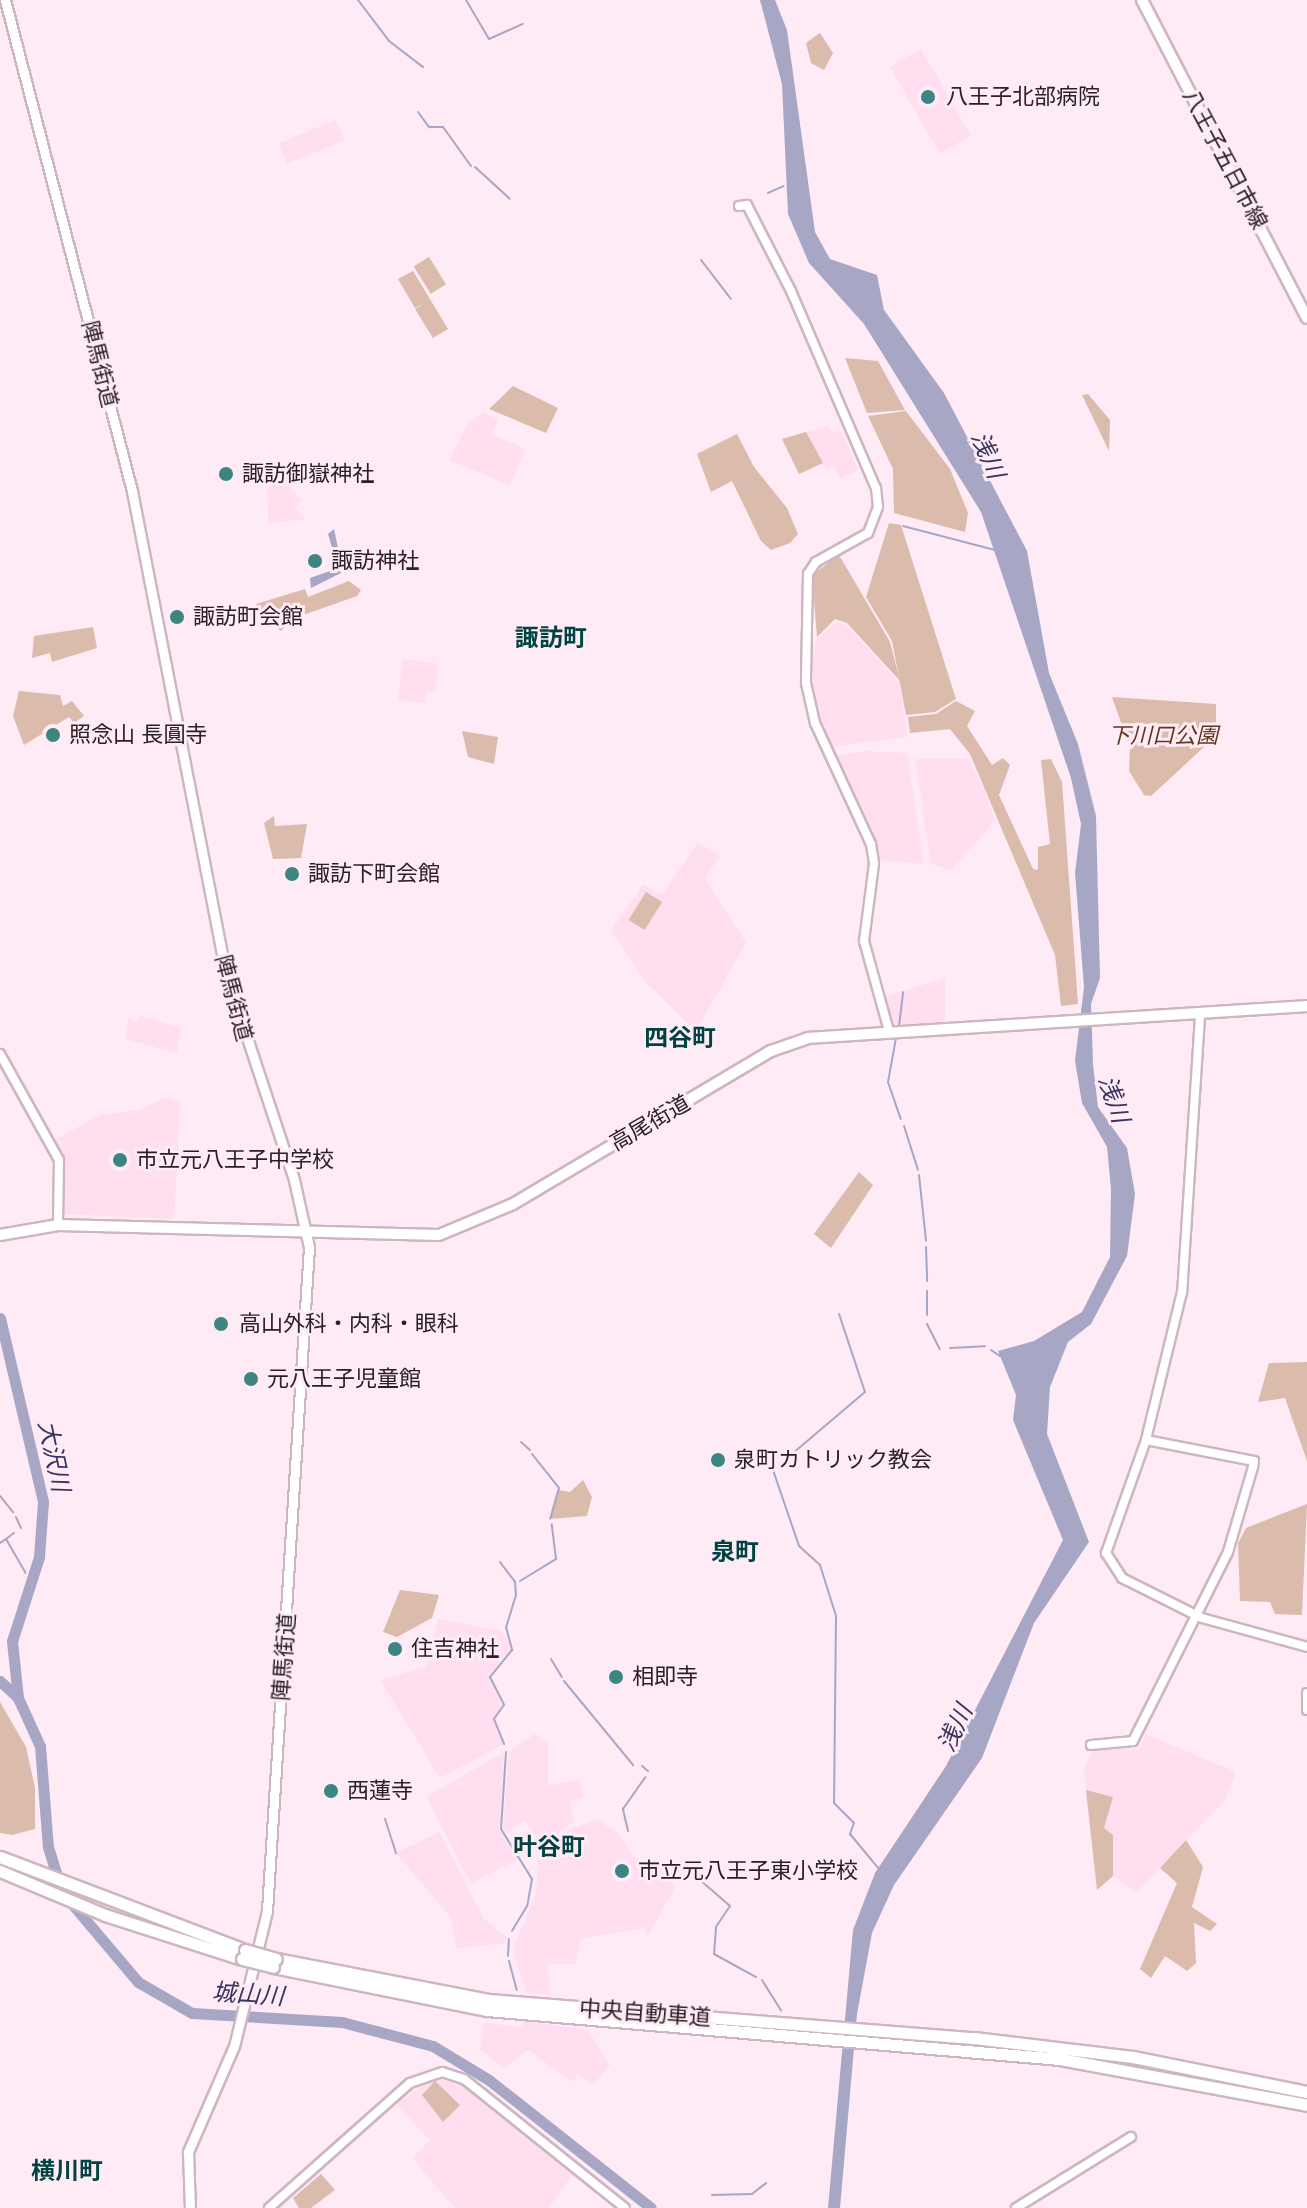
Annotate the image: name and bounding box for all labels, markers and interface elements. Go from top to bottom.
place label: 八王子北部病院 [946,84,1100,110]
street label: 八王子五日市線 [1177,85,1273,233]
marker: 八王子北部病院 [917,86,939,108]
street label: 陣馬街道 [77,318,123,410]
water label: 浅川 [965,427,1011,483]
place label: 諏訪御嶽神社 [242,461,374,487]
marker: 諏訪御嶽神社 [217,465,235,483]
place label: 諏訪神社 [331,548,419,574]
marker: 諏訪神社 [306,552,324,570]
place label: 諏訪町会館 [193,604,303,630]
marker: 諏訪町会館 [168,608,186,626]
district label: 諏訪町 [515,624,587,652]
place label: 照念山 長圓寺 [69,722,207,748]
park label: 下川口公園 [1108,723,1218,749]
marker: 照念山 長圓寺 [44,726,62,744]
place label: 諏訪下町会館 [308,861,440,887]
marker: 諏訪下町会館 [283,865,301,883]
street label: 陣馬街道 [210,952,258,1044]
district label: 四谷町 [644,1024,716,1052]
water label: 浅川 [1093,1072,1135,1126]
street label: 高尾街道 [605,1090,695,1156]
place label: 市立元八王子中学校 [136,1147,334,1173]
marker: 市立元八王子中学校 [111,1151,129,1169]
place label: 高山外科・内科・眼科 [239,1311,459,1337]
marker: 高山外科・内科・眼科 [210,1313,232,1335]
place label: 元八王子児童館 [267,1366,421,1392]
marker: 元八王子児童館 [242,1370,260,1388]
water label: 大沢川 [32,1418,76,1494]
place label: 泉町カトリック教会 [734,1447,932,1473]
marker: 泉町カトリック教会 [709,1451,727,1469]
district label: 泉町 [711,1538,759,1566]
street label: 陣馬街道 [268,1612,300,1702]
place label: 住吉神社 [411,1636,499,1662]
marker: 住吉神社 [386,1640,404,1658]
place label: 相即寺 [632,1664,698,1690]
marker: 相即寺 [607,1668,625,1686]
water label: 浅川 [932,1700,978,1756]
place label: 西蓮寺 [347,1778,413,1804]
marker: 西蓮寺 [322,1782,340,1800]
district label: 叶谷町 [513,1833,585,1861]
place label: 市立元八王子東小学校 [638,1858,858,1884]
marker: 市立元八王子東小学校 [613,1862,631,1880]
water label: 城山川 [211,1977,285,2011]
street label: 中央自動車道 [578,1995,712,2031]
district label: 横川町 [31,2157,103,2185]

